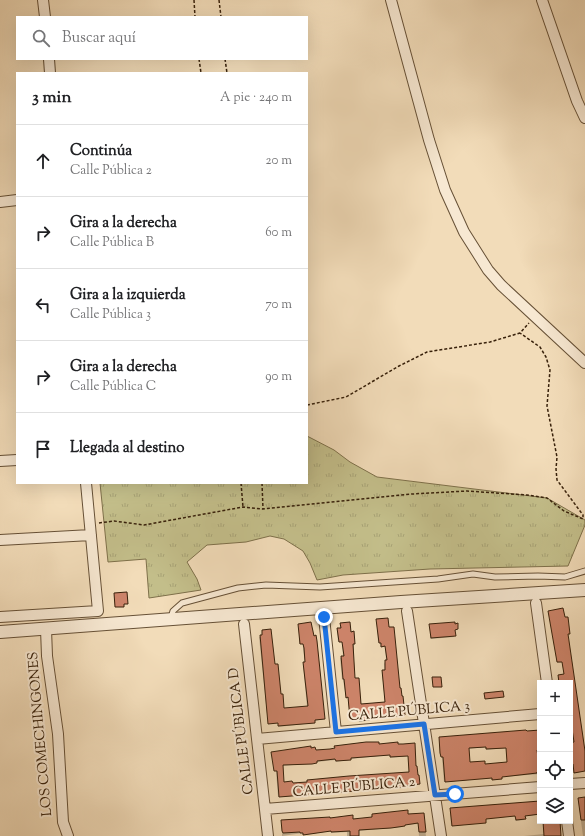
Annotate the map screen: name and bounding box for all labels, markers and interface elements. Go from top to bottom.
search box [16,16,308,60]
icon: search [30,27,52,49]
text: Buscar aquí [62,28,136,49]
text: 3 min [32,86,71,110]
text: A pie · 240 m [220,89,292,107]
text: Continúa [70,141,132,162]
icon: ahead [32,150,54,172]
text: 20 m [266,152,292,170]
text: Calle Pública 2 [70,162,152,180]
text: Gira a la derecha [70,213,177,234]
icon: right [32,222,54,244]
text: 60 m [265,224,292,242]
text: Calle Pública B [70,234,154,252]
text: Gira a la izquierda [70,285,186,306]
icon: left [32,294,54,316]
text: 70 m [265,296,292,314]
text: Calle Pública 3 [70,306,151,324]
text: Gira a la derecha [70,357,177,378]
icon: right [32,366,54,388]
text: 90 m [265,368,292,386]
text: Calle Pública C [70,378,156,396]
icon: arrive [32,438,54,460]
text: Llegada al destino [70,438,185,459]
route end [315,608,333,626]
street label: LOS COMECHINGONES [24,651,58,817]
street label: CALLE PÚBLICA D [224,666,260,796]
map controls [537,680,573,824]
button: + [537,680,573,716]
street label: CALLE PÚBLICA 3 [347,697,471,727]
button: − [537,716,573,752]
button: locate [537,752,573,788]
street label: CALLE PÚBLICA 2 [292,773,417,803]
route start [446,785,464,803]
button: layers [537,788,573,824]

